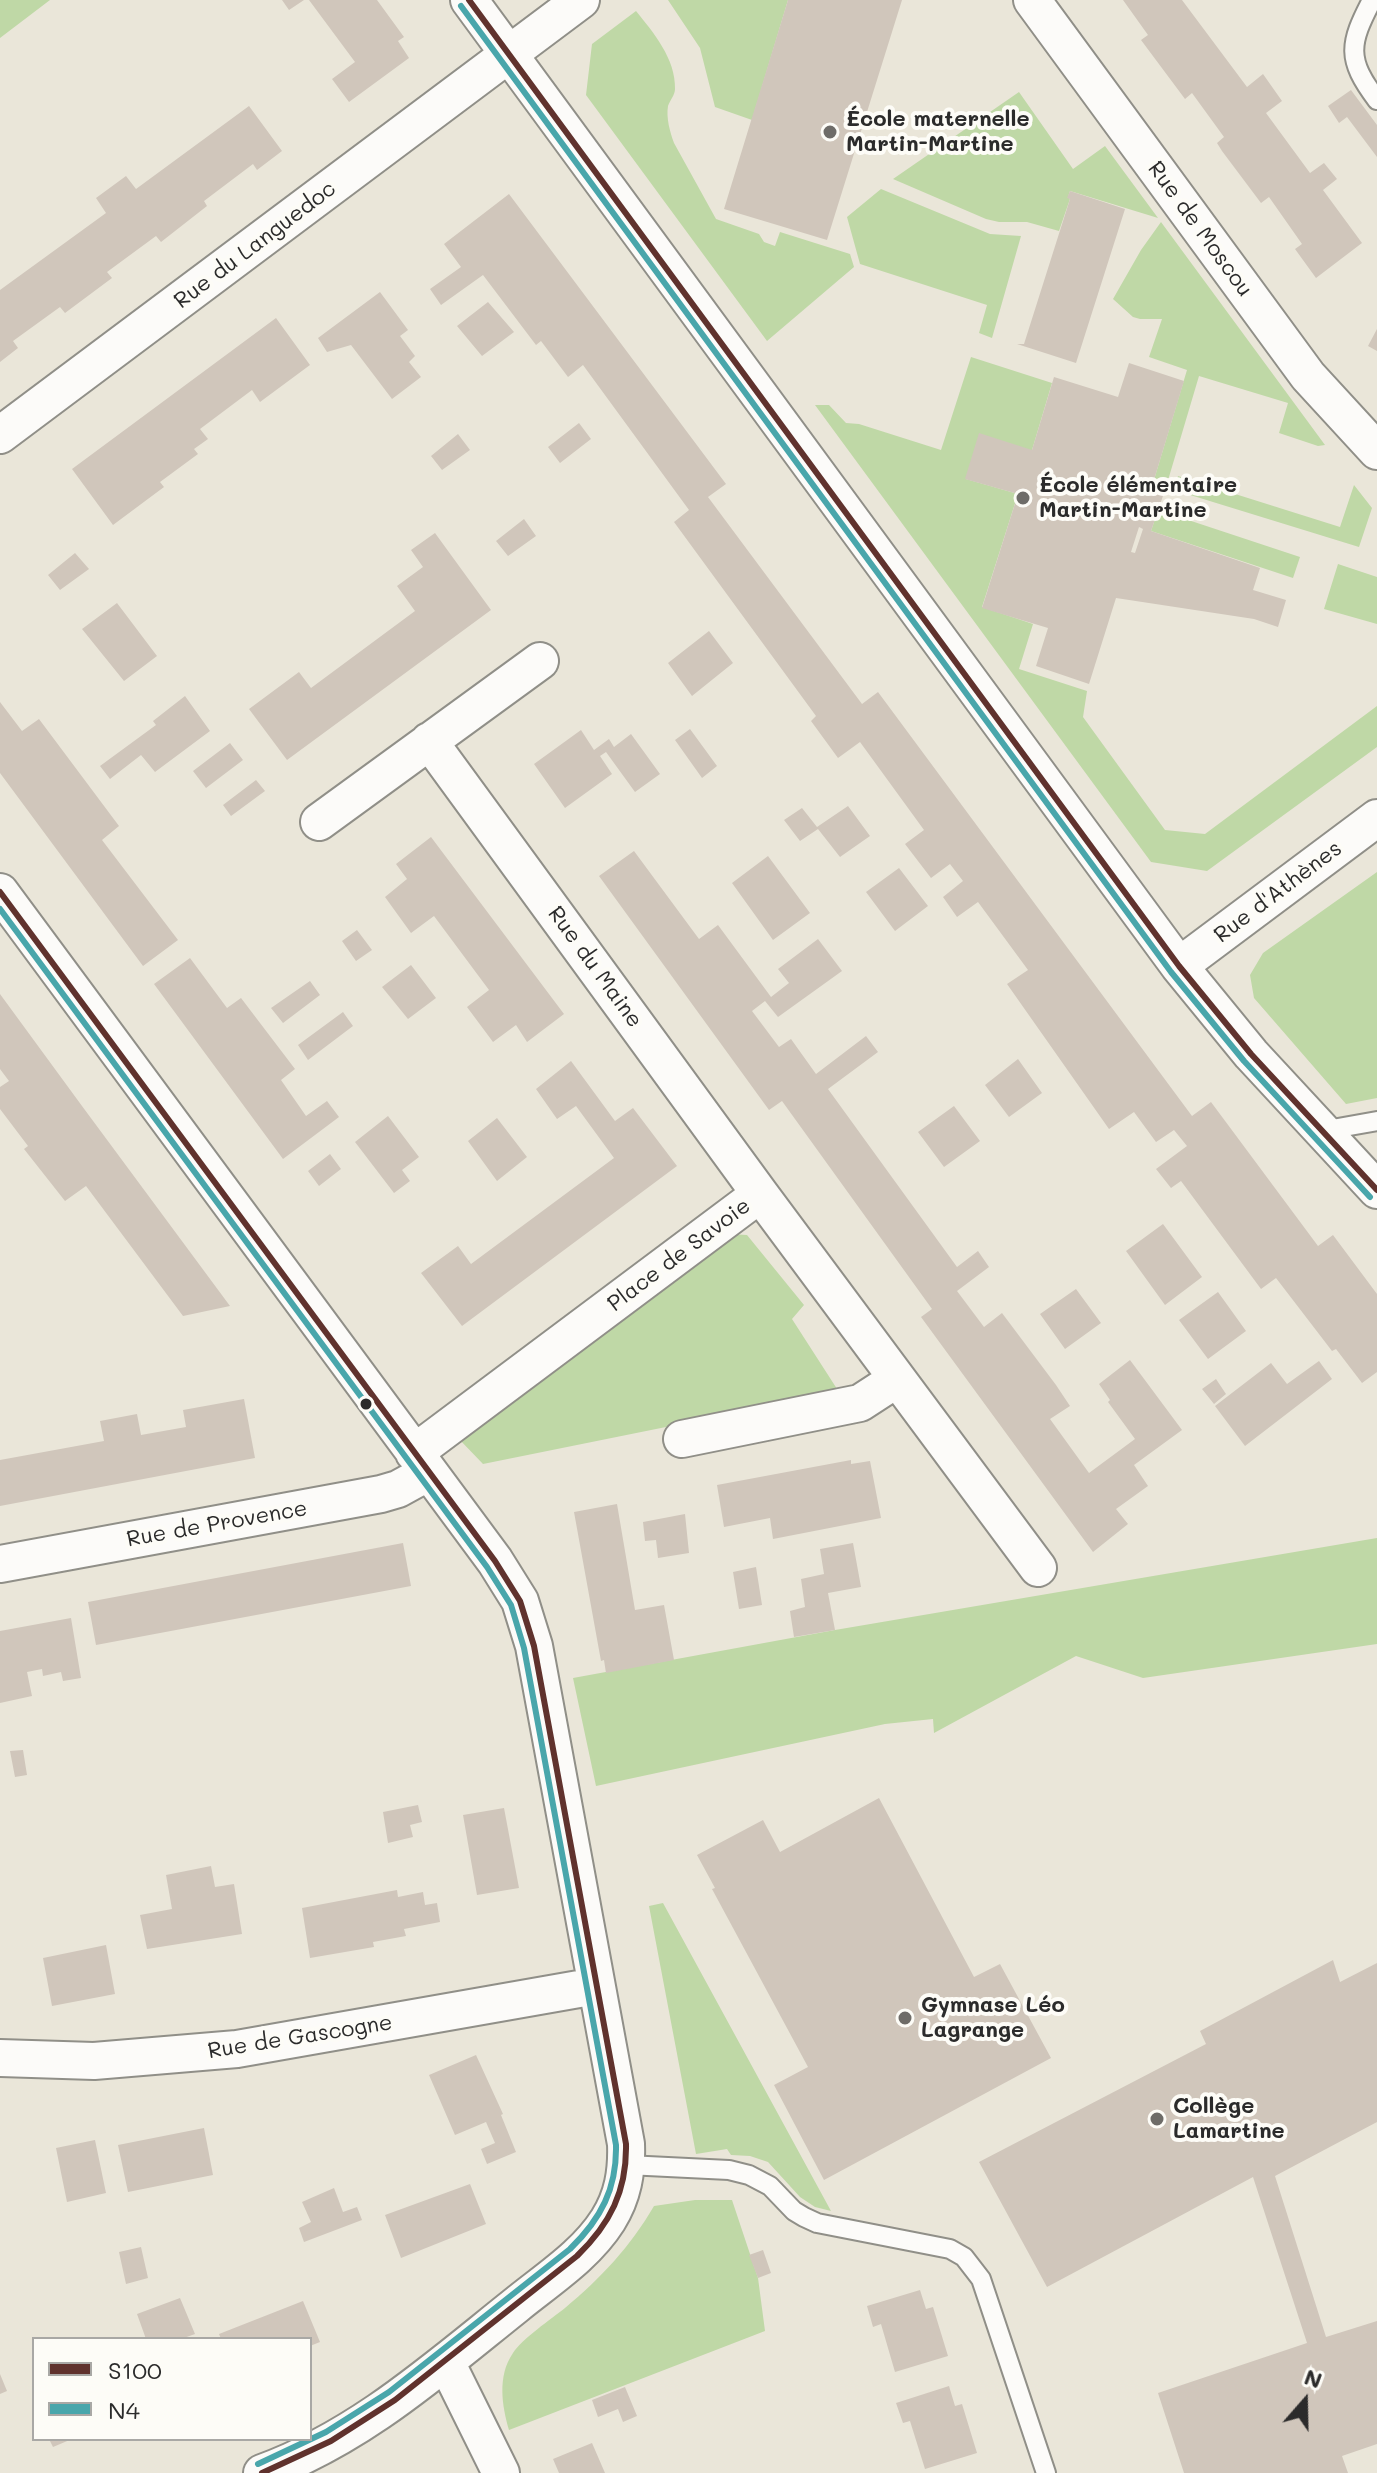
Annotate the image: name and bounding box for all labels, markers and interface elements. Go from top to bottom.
place label: École maternelle Martin-Martine [846,106,1030,158]
marker: École maternelle Martin-Martine [821,123,839,141]
street label: Rue de Moscou [1142,156,1258,302]
street label: Rue du Languedoc [169,176,341,314]
place label: École élémentaire Martin-Martine [1039,472,1237,524]
marker: École élémentaire Martin-Martine [1014,489,1032,507]
street label: Rue d'Athènes [1209,835,1347,949]
street label: Rue du Maine [542,901,648,1033]
street label: Place de Savoie [602,1193,756,1317]
unlabelled marker [358,1396,374,1412]
street label: Rue de Provence [125,1495,309,1553]
place label: Gymnase Léo Lagrange [921,1992,1065,2044]
street label: Rue de Gascogne [206,2009,394,2065]
marker: Gymnase Léo Lagrange [896,2009,914,2027]
place label: Collège Lamartine [1173,2093,1285,2144]
marker: Collège Lamartine [1148,2110,1166,2128]
legend [32,2337,312,2441]
text: S100 [108,2354,162,2385]
north arrow [1265,2361,1345,2441]
text: N [1301,2361,1326,2394]
text: N4 [108,2394,140,2425]

